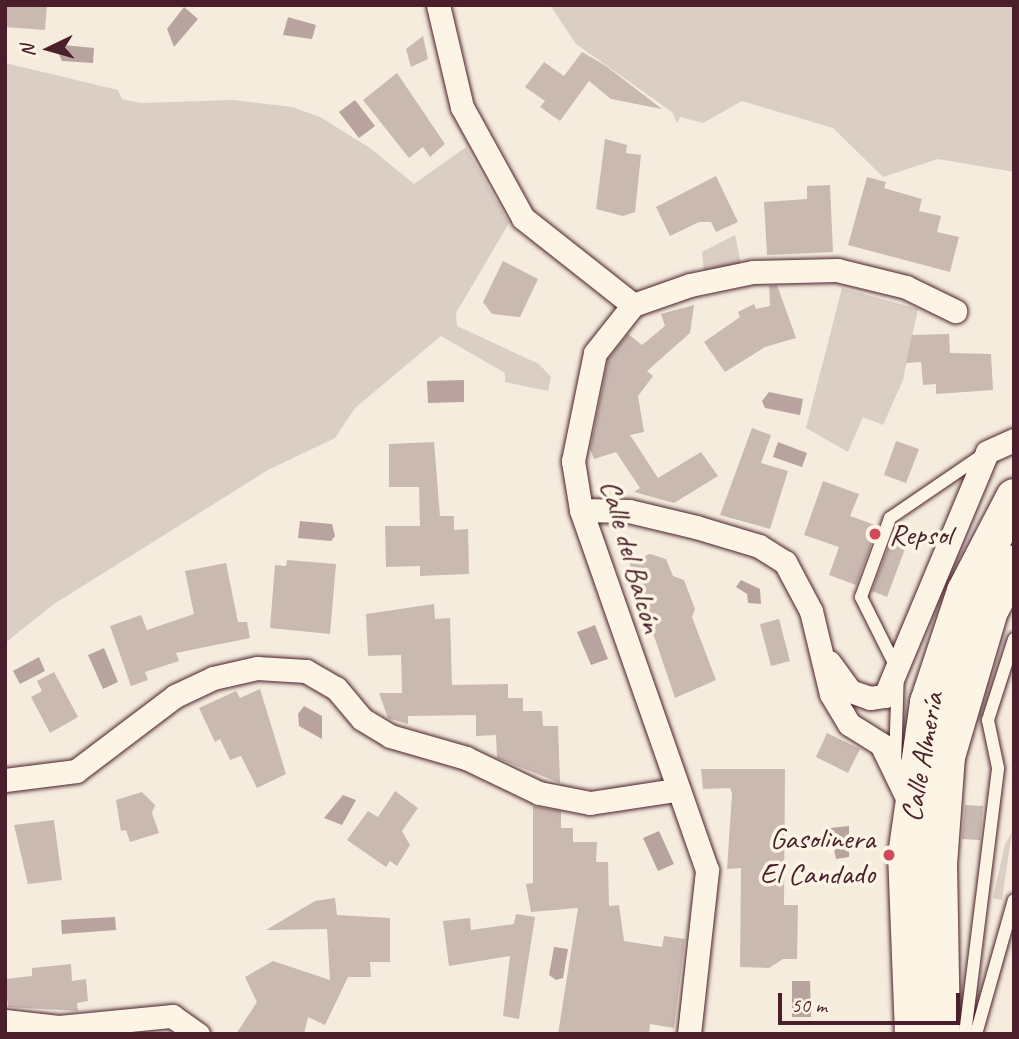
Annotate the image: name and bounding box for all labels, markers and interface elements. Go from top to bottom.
north arrow [14,14,84,84]
text: N [16,44,41,58]
street label: Calle del Balcón [593,476,671,636]
place label: Repsol [889,516,952,552]
marker: Repsol [867,526,883,542]
street label: Calle Almería [893,689,951,825]
place label: Gasolinera El Candado [760,820,875,890]
marker: Gasolinera El Candado [881,847,897,863]
scale bar [781,979,963,1023]
text: 50 m [791,992,827,1018]

